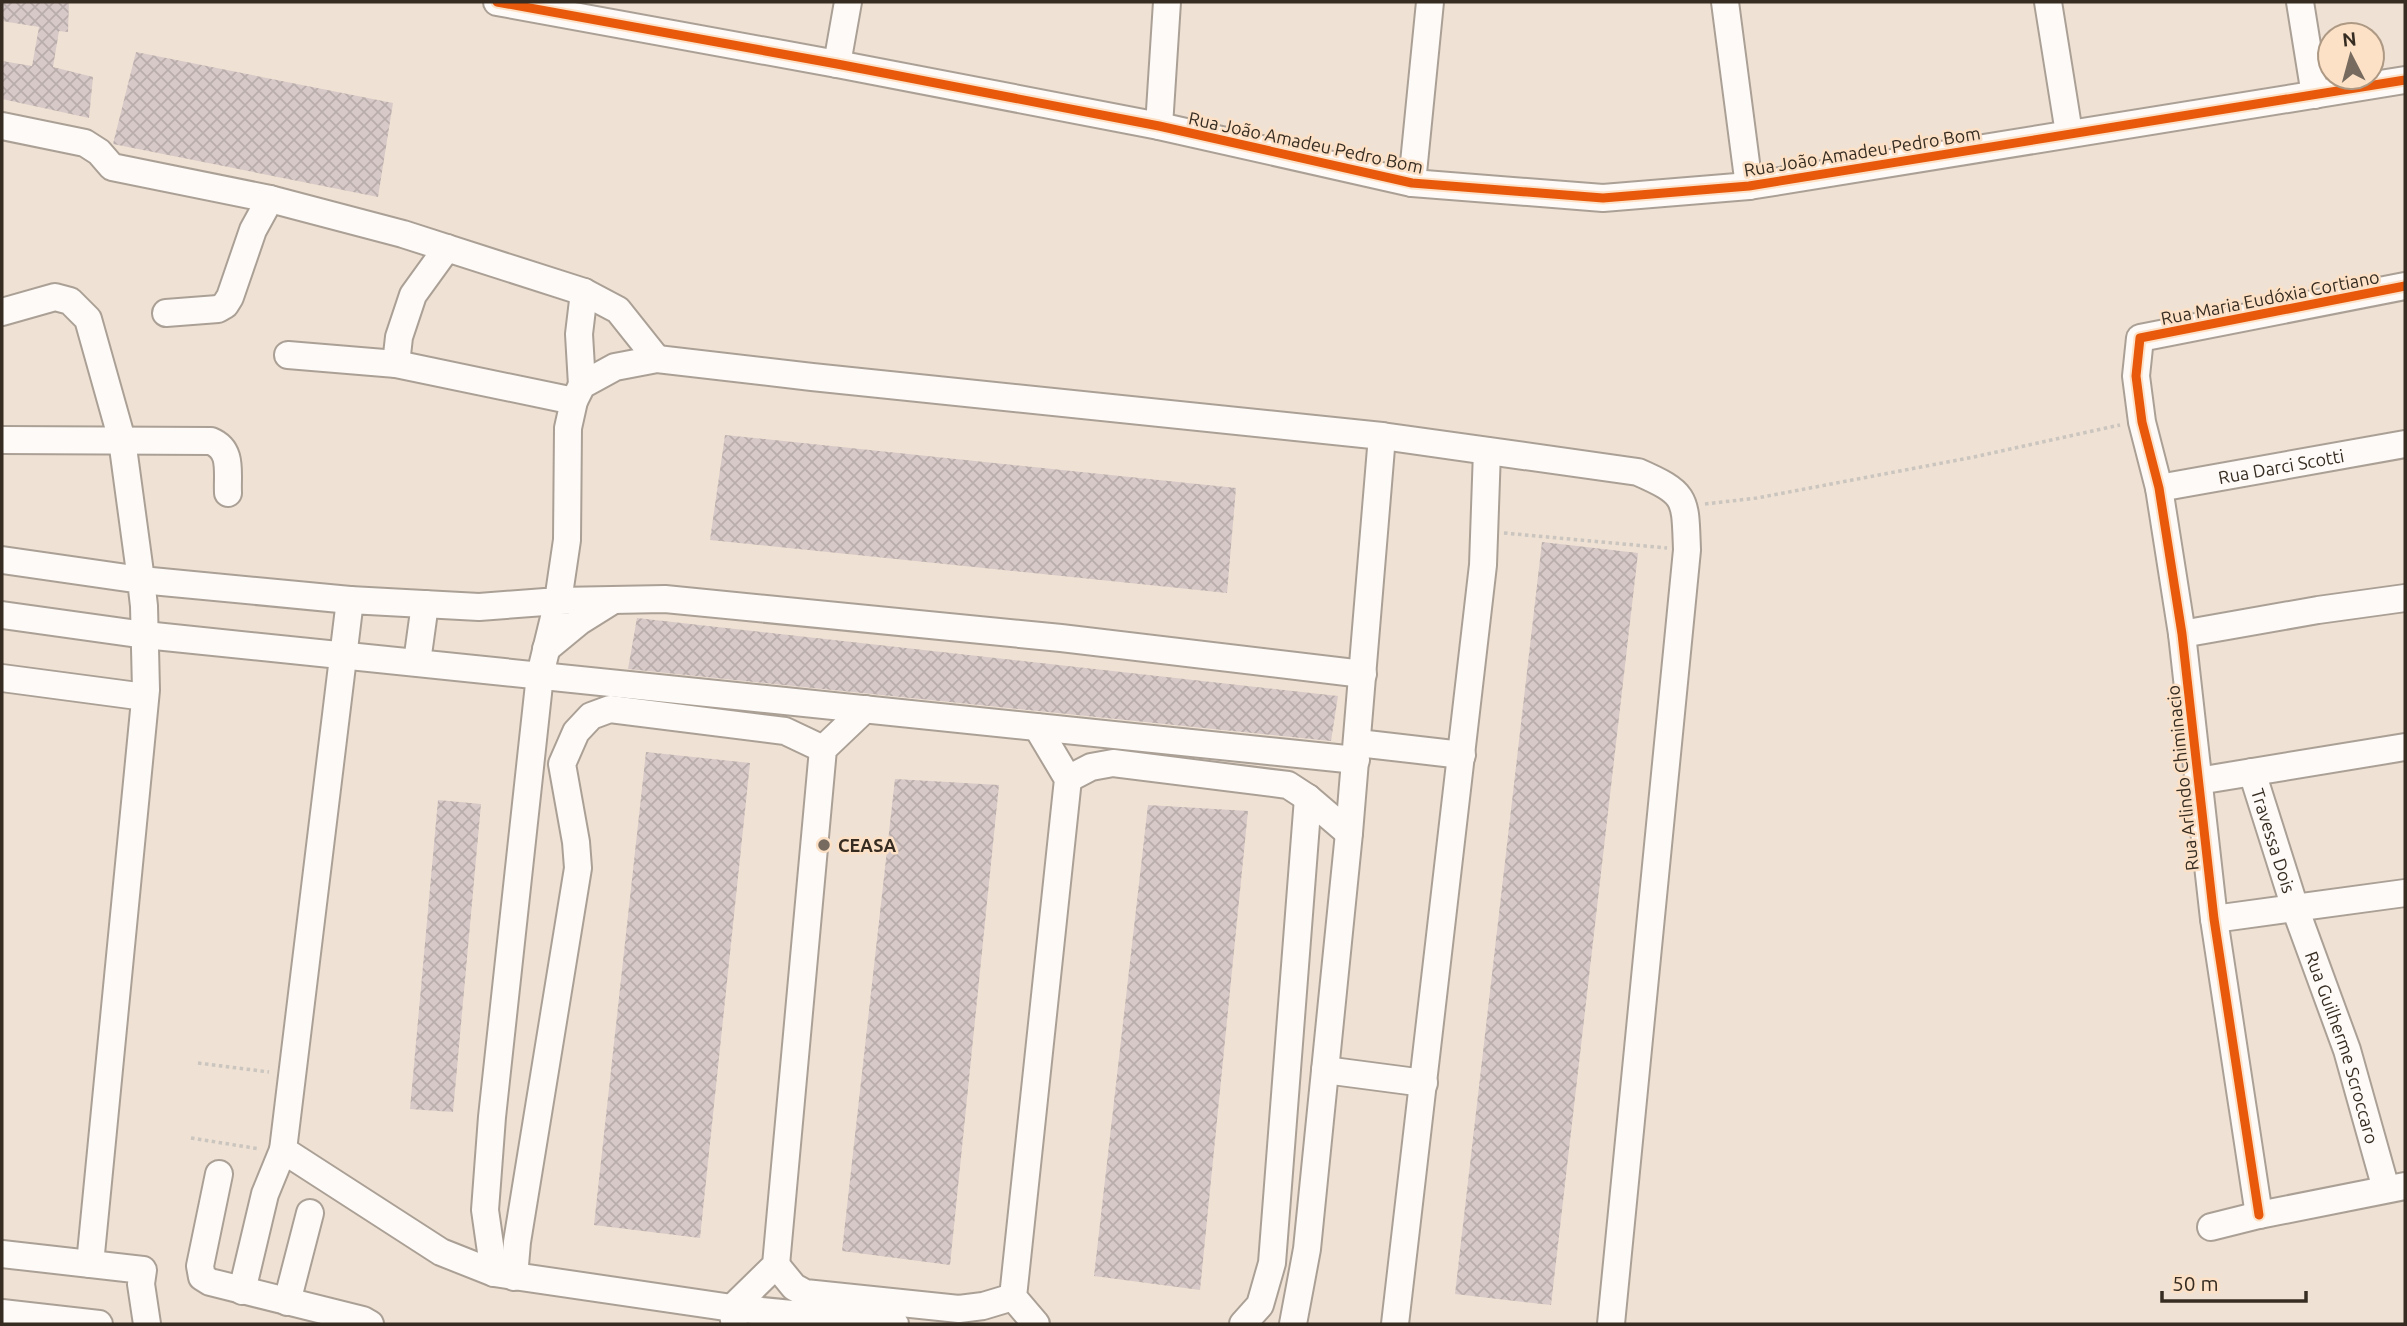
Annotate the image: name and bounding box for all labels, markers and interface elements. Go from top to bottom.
north arrow [2316,21,2386,91]
text: N [2341,27,2357,51]
street label: Rua João Amadeu Pedro Bom [1187,107,1425,177]
street label: Rua João Amadeu Pedro Bom [1742,122,1982,180]
street label: Rua Maria Eudóxia Cortiano [2159,266,2381,328]
street label: Rua Darci Scotti [2217,445,2346,487]
street label: Rua Arlindo Chiminacio [2162,684,2202,872]
street label: Travessa Dois [2248,786,2300,896]
place label: CEASA [838,835,896,855]
marker: CEASA [816,837,832,853]
street label: Rua Guilherme Scroccaro [2302,948,2383,1146]
scale bar [2162,1260,2306,1304]
text: 50 m [2172,1271,2219,1295]

